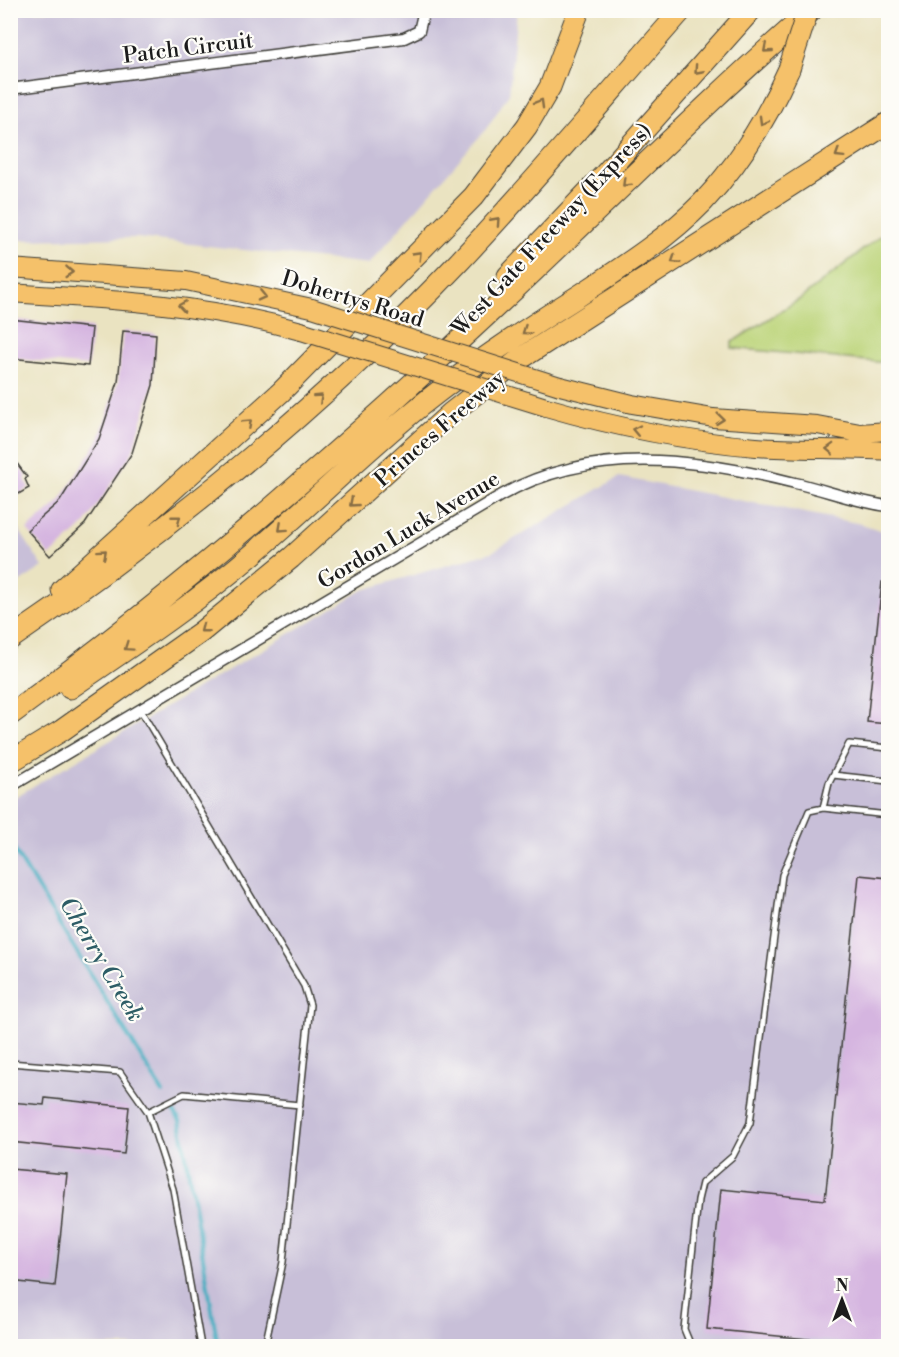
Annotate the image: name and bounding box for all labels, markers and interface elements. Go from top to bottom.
street label: Patch Circuit [121,27,255,70]
one-way arrow [763,41,774,52]
one-way arrow [694,63,705,74]
one-way arrow [533,99,545,109]
one-way arrow [758,115,770,125]
street label: West Gate Freeway (Express) [445,118,658,343]
one-way arrow [835,147,845,159]
one-way arrow [622,176,633,187]
one-way arrow [489,217,500,228]
one-way arrow [411,251,422,262]
one-way arrow [671,252,681,264]
one-way arrow [64,265,73,278]
street label: Dohertys Road [278,265,428,334]
one-way arrow [257,289,267,302]
one-way arrow [178,300,187,312]
one-way arrow [522,323,532,335]
street label: Princes Freeway [369,365,511,493]
one-way arrow [312,394,323,405]
one-way arrow [716,412,725,424]
one-way arrow [241,419,252,430]
one-way arrow [632,424,642,437]
one-way arrow [826,442,835,455]
street label: Gordon Luck Avenue [313,465,505,595]
one-way arrow [349,496,360,507]
one-way arrow [171,515,182,526]
one-way arrow [278,521,289,532]
one-way arrow [96,549,107,560]
one-way arrow [200,622,211,633]
one-way arrow [124,640,135,651]
water label: Cherry Creek [52,892,150,1027]
north arrow [812,1270,872,1330]
text: N [836,1276,849,1296]

